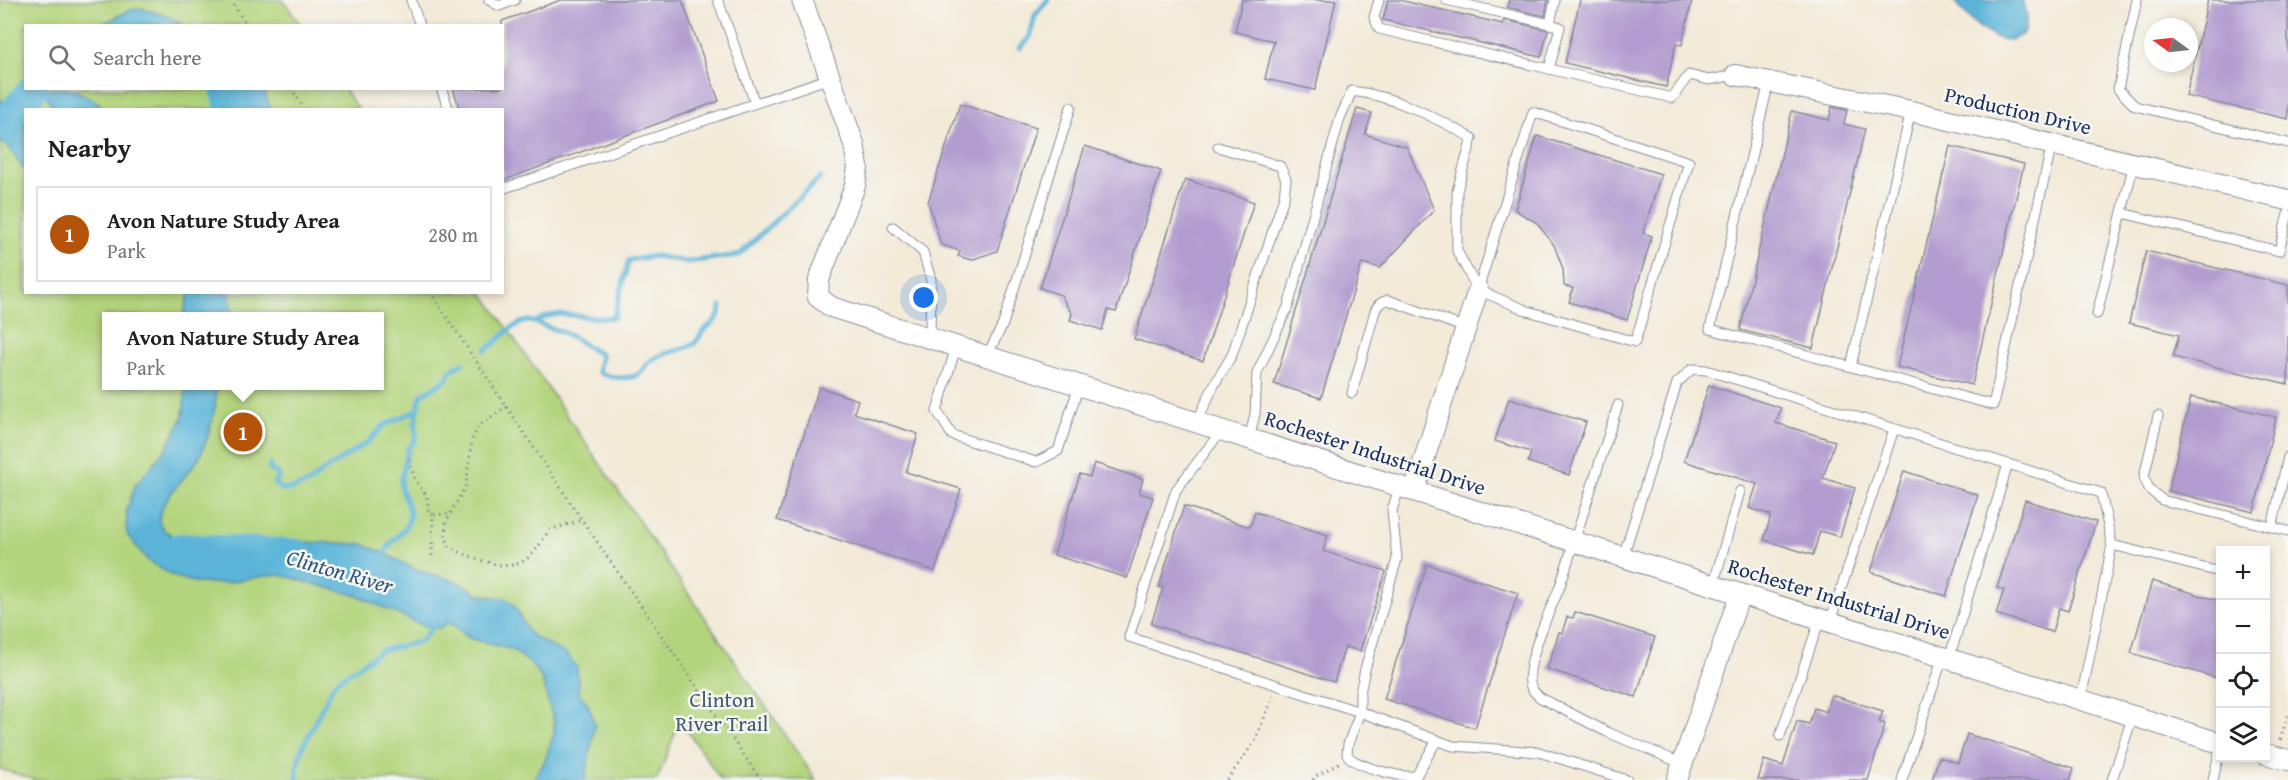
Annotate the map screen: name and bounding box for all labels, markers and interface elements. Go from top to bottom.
north arrow [2144,18,2198,72]
search box [24,24,504,90]
icon: search [45,41,78,74]
text: Search here [93,41,202,73]
street label: Production Drive [1942,79,2095,142]
text: Nearby [48,128,131,167]
text: Avon Nature Study Area [107,204,340,236]
text: 1 [64,220,75,249]
text: 280 m [428,220,478,249]
text: Park [107,236,146,265]
your location [909,283,938,312]
popup [102,312,384,390]
text: Avon Nature Study Area [127,321,359,353]
text: Park [127,353,165,382]
street label: Rochester Industrial Drive [1261,402,1490,503]
pin: 1 [224,410,262,454]
water label: Clinton River [283,541,398,602]
map controls [2216,546,2270,762]
button: + [2216,546,2270,600]
street label: Rochester Industrial Drive [1724,550,1954,647]
button: − [2216,600,2270,654]
button: locate [2216,654,2270,708]
park label: Clinton River Trail [675,684,769,739]
button: layers [2216,708,2270,762]

